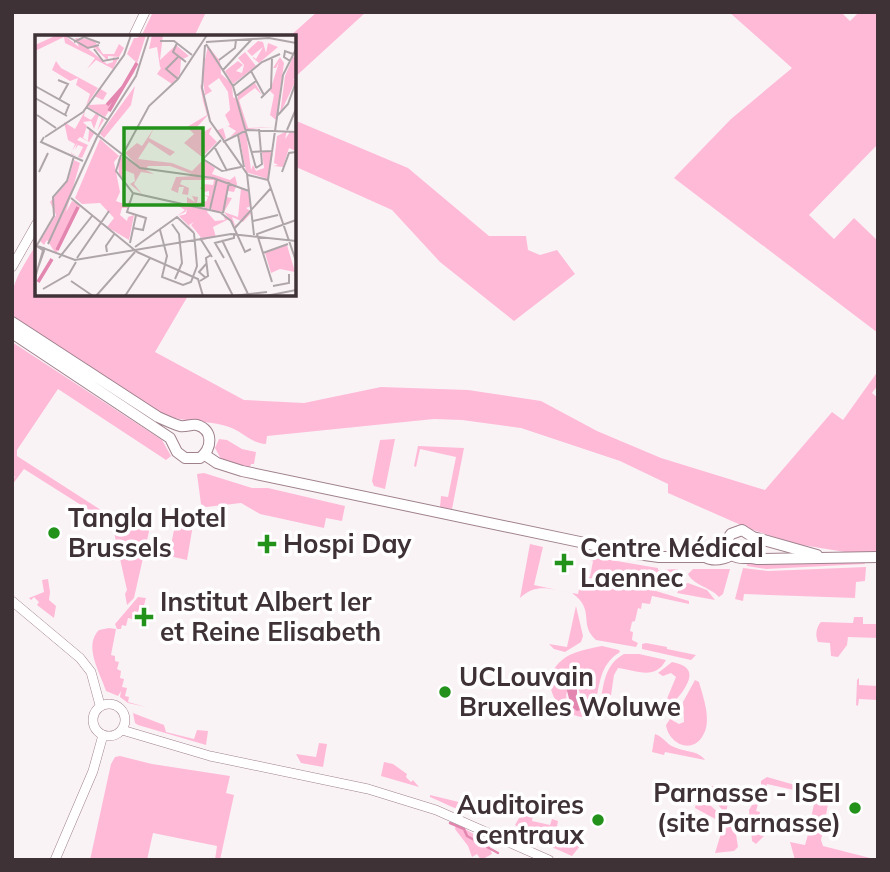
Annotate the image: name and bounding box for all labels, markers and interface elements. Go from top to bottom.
inset map [35,35,296,296]
place label: Tangla Hotel Brussels [68,501,226,564]
marker: Tangla Hotel Brussels [46,525,62,541]
place label: Hospi Day [283,527,412,560]
place label: Centre Médical Laennec [580,531,764,594]
marker: Hospi Day [257,534,277,554]
marker: Centre Médical Laennec [554,553,574,573]
place label: Institut Albert Ier et Reine Elisabeth [160,585,381,648]
marker: Institut Albert Ier et Reine Elisabeth [134,607,154,627]
place label: UCLouvain Bruxelles Woluwe [459,660,681,723]
marker: UCLouvain Bruxelles Woluwe [437,684,453,700]
place label: Parnasse - ISEI (site Parnasse) [653,776,841,839]
place label: Auditoires centraux [457,788,585,851]
marker: Parnasse - ISEI (site Parnasse) [847,800,863,816]
marker: Auditoires centraux [590,812,606,828]

